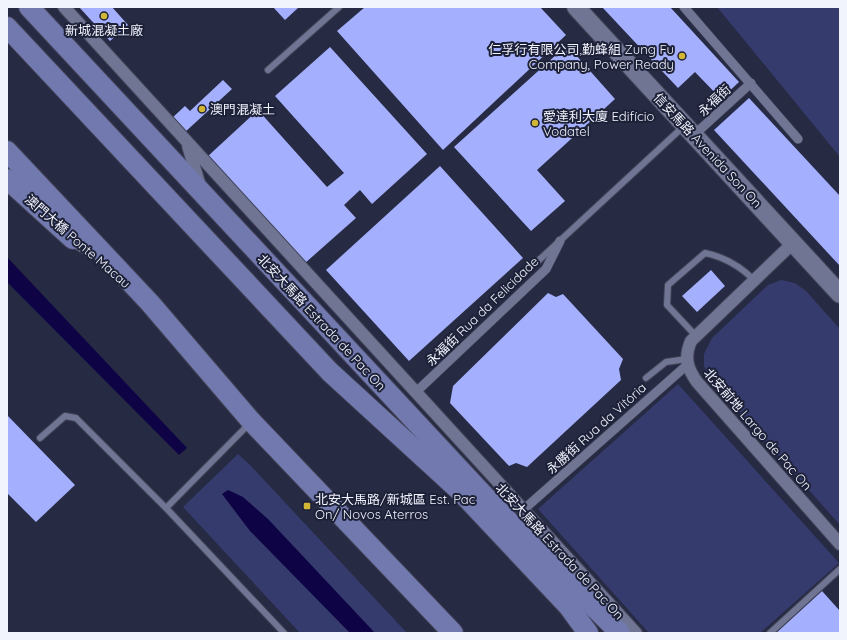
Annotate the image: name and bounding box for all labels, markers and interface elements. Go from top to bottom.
marker: 新城混凝土廠 [99,11,109,21]
place label: 新城混凝土廠 [65,22,143,38]
place label: 仁孚行有限公司,勤蜂組 Zung Fu Company, Power Ready [488,41,674,72]
marker: 仁孚行有限公司,勤蜂組 Zung Fu Company, Power Ready [677,51,687,61]
street label: 永福街 [694,81,734,119]
street label: 信安馬路 Avenida Son On [651,89,765,211]
place label: 澳門混凝土 [210,101,275,117]
marker: 澳門混凝土 [197,104,207,114]
place label: 愛達利大廈 Edifício Vodatel [543,108,655,139]
marker: 愛達利大廈 Edifício Vodatel [530,118,540,128]
street label: 澳門大橋 Ponte Macau [22,191,134,291]
street label: 北安大馬路 Estrada de Pac On [255,251,389,393]
street label: 永福街 Rua da Felicidade [422,253,542,369]
street label: 北安前地 Largo de Pac On [701,365,815,493]
street label: 永勝街 Rua da Vitória [543,379,649,477]
street label: 北安大馬路 Estrada de Pac On [493,480,627,622]
place label: 北安大馬路/新城區 Est. Pac On/ Novos Aterros [315,491,476,522]
marker: 北安大馬路/新城區 Est. Pac On/ Novos Aterros [302,501,312,511]

